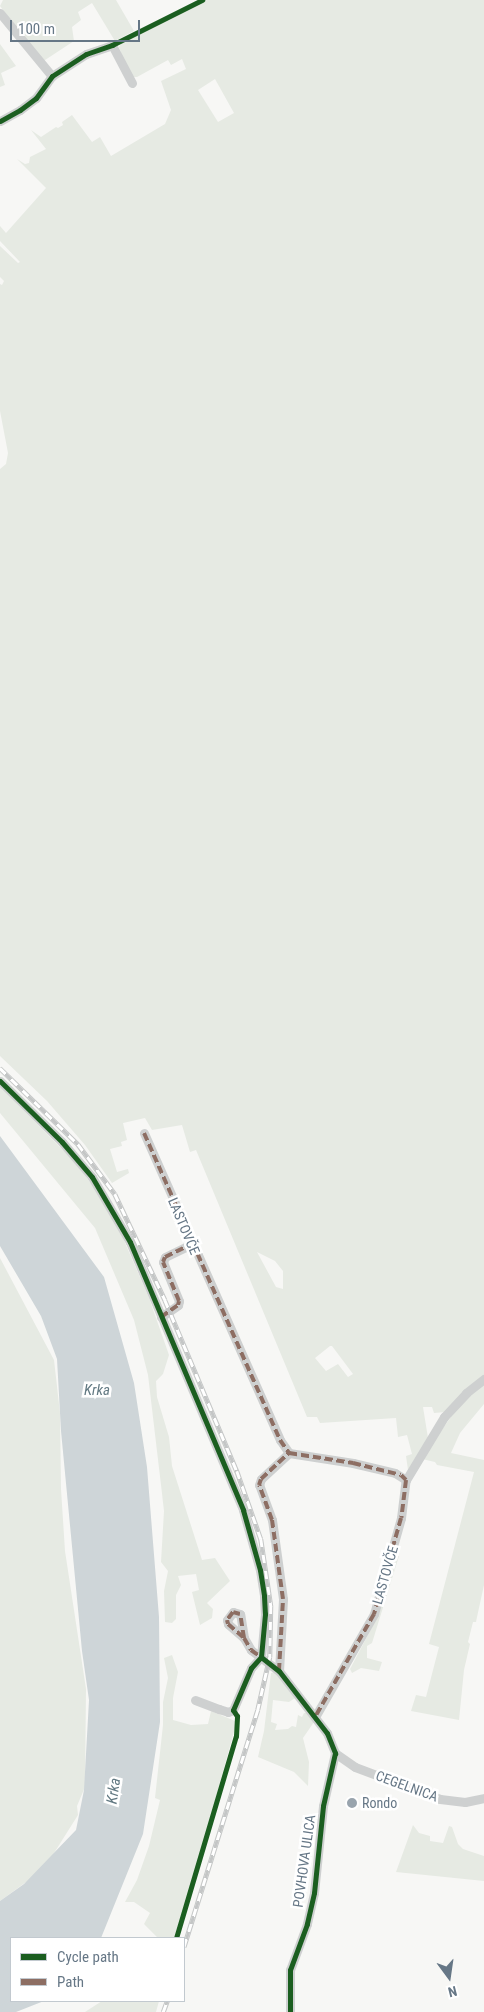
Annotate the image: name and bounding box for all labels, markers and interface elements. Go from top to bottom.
scale bar [12,10,142,42]
text: 100 m [18,20,55,38]
street label: LASTOVČE [165,1195,203,1257]
water label: Krka [84,1382,110,1400]
street label: LASTOVČE [369,1544,401,1606]
street label: CEGELNICA [374,1767,440,1805]
water label: Krka [103,1777,125,1805]
place label: Rondo [362,1795,397,1811]
marker: Rondo [346,1797,358,1809]
street label: POVHOVA ULICA [289,1814,319,1908]
legend [10,1937,185,2002]
text: Cycle path [57,1948,119,1966]
north arrow [424,1952,474,2002]
text: Path [57,1973,84,1991]
text: N [447,1983,459,2000]

